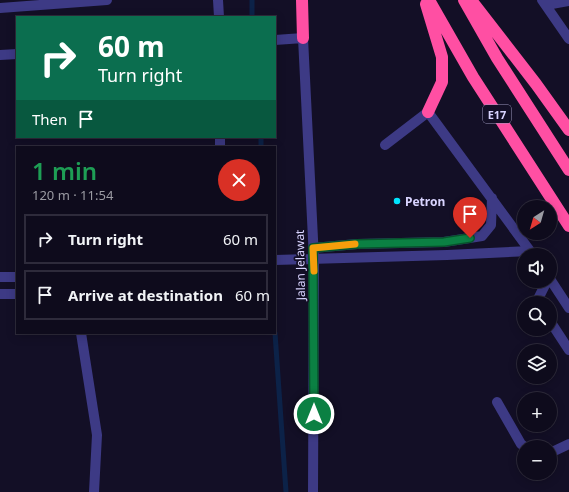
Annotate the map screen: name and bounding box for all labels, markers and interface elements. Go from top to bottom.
text: 60 m [98,27,165,65]
icon: right [32,32,84,84]
text: Turn right [98,63,182,87]
road number: E17 [483,105,511,123]
icon: arrive [75,108,97,130]
text: Then [32,109,67,129]
text: 1 min [32,154,97,187]
button: close [218,159,260,201]
text: 120 m · 11:54 [32,186,113,204]
place label: Petron [405,193,445,210]
marker: Petron [392,196,402,206]
pin [453,197,487,238]
north arrow [517,200,557,240]
map controls [517,200,557,480]
icon: arrive [459,203,481,225]
icon: right [34,228,56,250]
text: Turn right [68,229,143,249]
text: 60 m [223,229,258,249]
street label: Jalan Jelawat [291,229,309,302]
button: sound [517,248,557,288]
icon: arrive [34,284,56,306]
text: Arrive at destination [68,285,223,305]
text: 60 m [235,285,270,305]
button: search [517,296,557,336]
button: layers [517,344,557,384]
button: + [517,392,557,432]
position arrow [293,393,335,435]
button: − [517,440,557,480]

